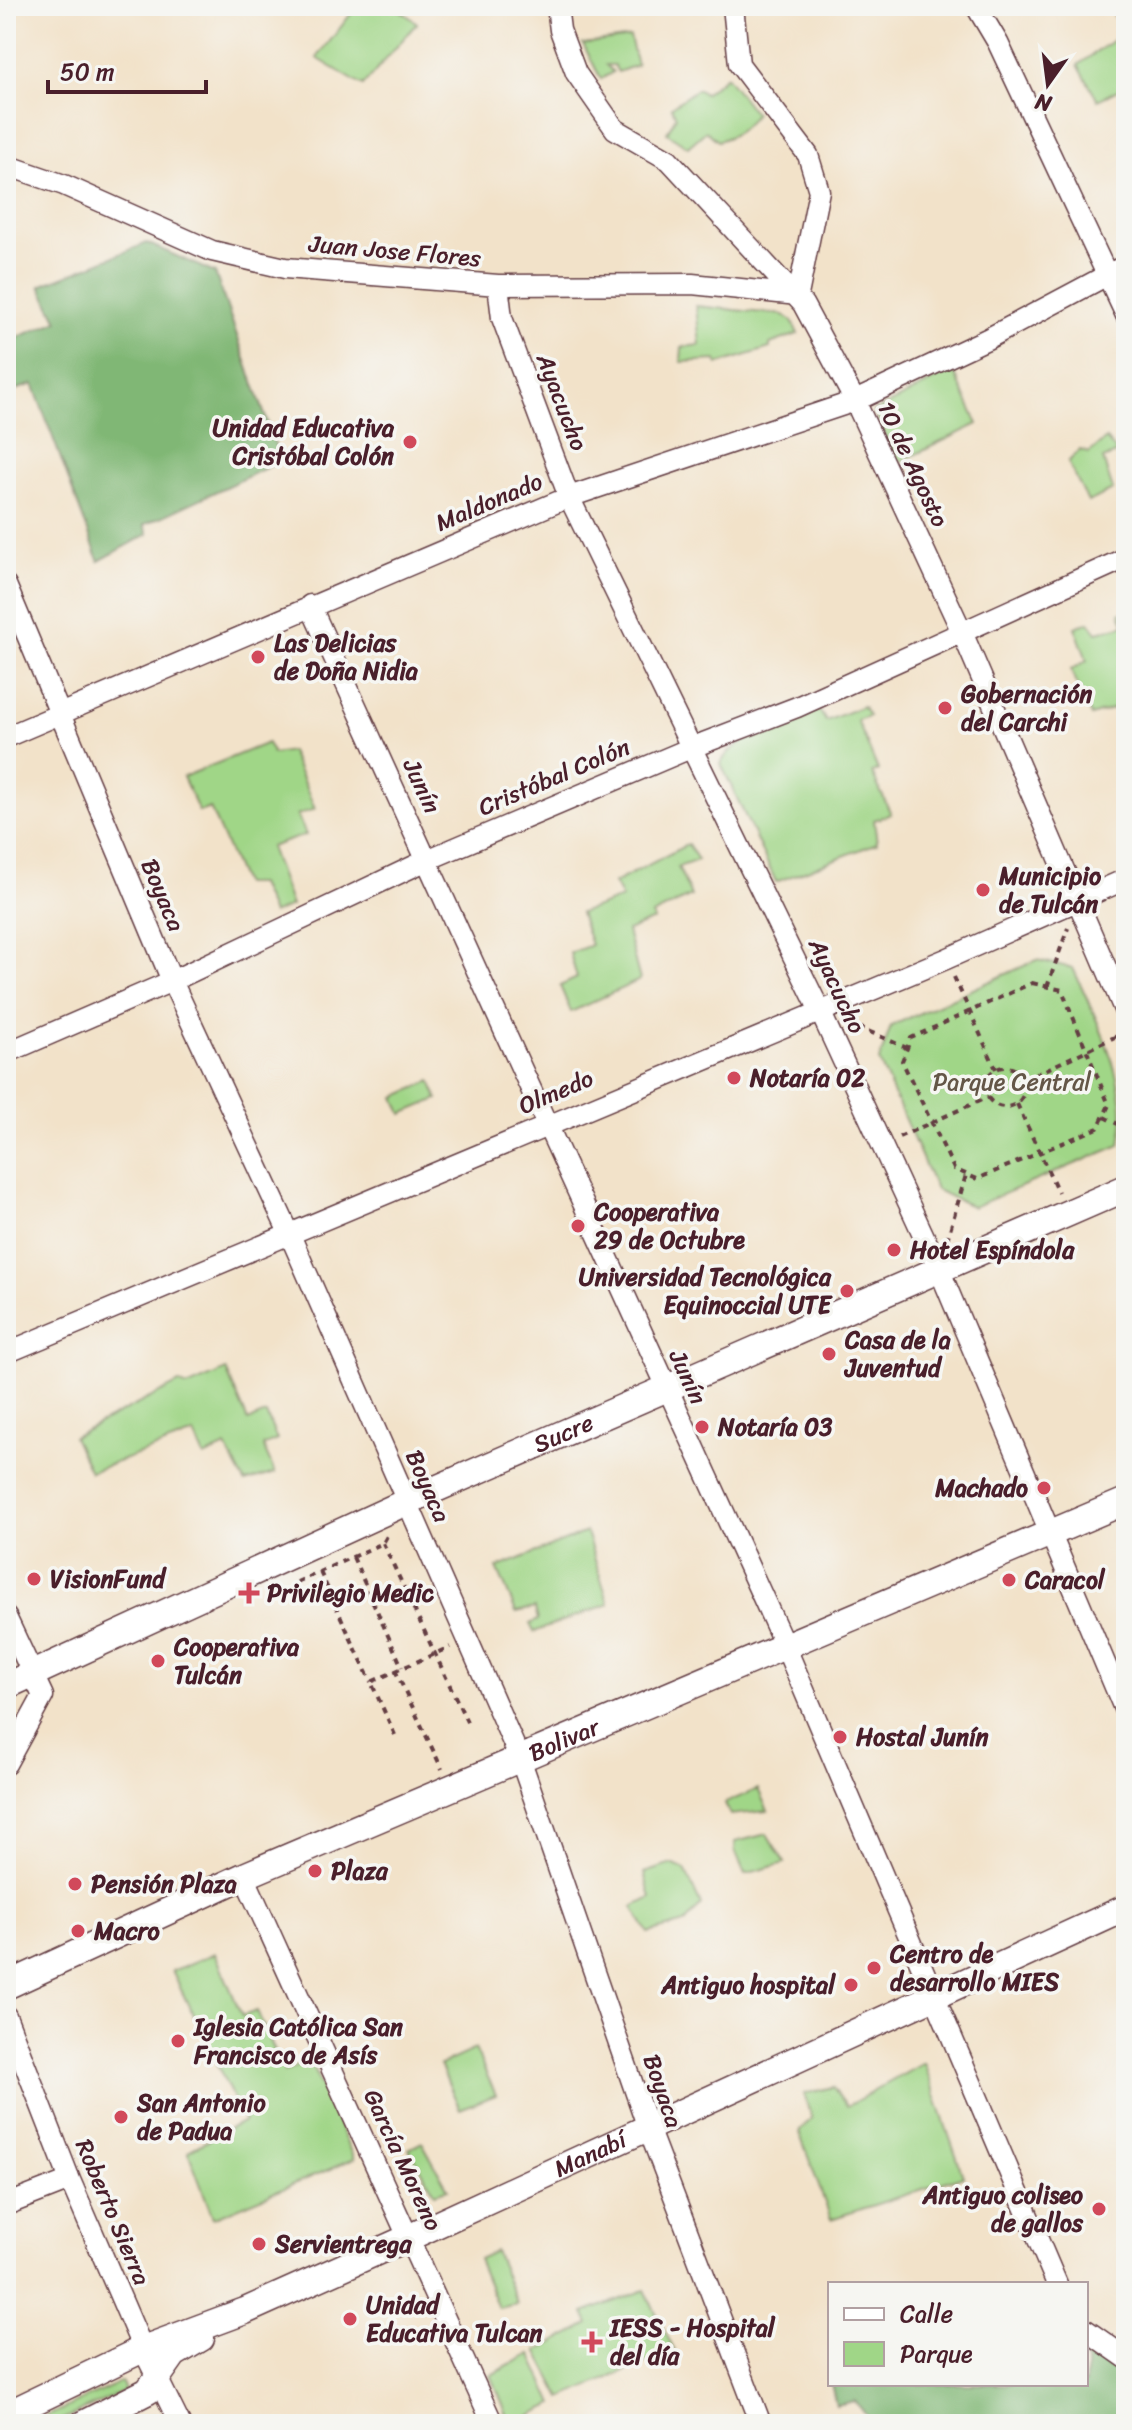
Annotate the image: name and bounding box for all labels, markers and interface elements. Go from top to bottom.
scale bar [48,44,206,94]
north arrow [1008,44,1088,124]
text: 50 m [60,51,115,93]
text: N [1030,82,1056,124]
street label: Juan Jose Flores [306,222,483,279]
street label: Ayacucho [524,346,600,457]
street label: 10 de Agosto [865,394,961,534]
place label: Unidad Educativa Cristóbal Colón [213,407,395,477]
marker: Unidad Educativa Cristóbal Colón [401,433,419,451]
street label: Maldonado [429,461,549,543]
place label: Las Delicias de Doña Nidia [274,622,419,692]
marker: Las Delicias de Doña Nidia [249,648,267,666]
place label: Gobernación del Carchi [961,673,1092,743]
marker: Gobernación del Carchi [936,699,954,717]
street label: Cristóbal Colón [471,726,637,828]
street label: Junín [391,751,453,821]
street label: Boyaca [129,852,197,938]
place label: Municipio de Tulcán [998,855,1102,925]
marker: Municipio de Tulcán [974,881,992,899]
street label: Ayacucho [796,930,878,1041]
street label: Olmedo [512,1057,600,1127]
place label: Notaría 02 [749,1057,865,1099]
park label: Parque Central [933,1061,1092,1103]
marker: Notaría 02 [725,1069,743,1087]
place label: Cooperativa 29 de Octubre [593,1191,745,1261]
marker: Cooperativa 29 de Octubre [569,1217,587,1235]
place label: Hotel Espíndola [910,1229,1075,1271]
marker: Hotel Espíndola [885,1241,903,1259]
place label: Universidad Tecnológica Equinoccial UTE [579,1256,833,1326]
marker: Universidad Tecnológica Equinoccial UTE [838,1282,856,1300]
place label: Casa de la Juventud [843,1319,951,1389]
street label: Junín [657,1342,719,1412]
marker: Casa de la Juventud [820,1345,838,1363]
street label: Sucre [527,1402,600,1465]
place label: Notaría 03 [717,1406,833,1448]
marker: Notaría 03 [693,1418,711,1436]
street label: Boyaca [393,1443,463,1529]
place label: Machado [934,1467,1028,1509]
marker: Machado [1035,1479,1053,1497]
place label: VisionFund [50,1558,167,1600]
place label: Caracol [1024,1559,1106,1601]
marker: VisionFund [25,1570,43,1588]
marker: Caracol [1000,1571,1018,1589]
place label: Privilegio Medic [267,1572,435,1614]
marker: Privilegio Medic [238,1582,260,1604]
place label: Cooperativa Tulcán [173,1626,300,1696]
marker: Cooperativa Tulcán [149,1652,167,1670]
street label: Bolivar [522,1706,607,1774]
place label: Hostal Junín [856,1716,989,1758]
marker: Hostal Junín [831,1728,849,1746]
place label: Plaza [331,1850,389,1892]
marker: Plaza [306,1862,324,1880]
place label: Pensión Plaza [91,1863,237,1905]
marker: Pensión Plaza [66,1875,84,1893]
place label: Macro [93,1910,160,1952]
marker: Macro [69,1922,87,1940]
place label: Centro de desarrollo MIES [889,1933,1059,2003]
marker: Centro de desarrollo MIES [865,1959,883,1977]
place label: Antiguo hospital [661,1964,836,2006]
marker: Antiguo hospital [842,1976,860,1994]
place label: Iglesia Católica San Francisco de Asís [192,2006,403,2076]
marker: Iglesia Católica San Francisco de Asís [169,2032,187,2050]
street label: Boyaca [631,2048,695,2134]
place label: San Antonio de Padua [136,2082,266,2152]
street label: García Moreno [352,2082,454,2238]
marker: San Antonio de Padua [112,2108,130,2126]
street label: Manabí [547,2118,637,2189]
street label: Roberto Sierra [63,2132,163,2292]
place label: Antiguo coliseo de gallos [922,2174,1084,2244]
marker: Antiguo coliseo de gallos [1090,2200,1108,2218]
place label: Servientrega [274,2223,412,2265]
marker: Servientrega [250,2235,268,2253]
legend [828,2282,1088,2386]
place label: Unidad Educativa Tulcan [366,2284,543,2354]
text: Calle [900,2293,953,2335]
place label: IESS - Hospital del día [608,2307,776,2377]
marker: Unidad Educativa Tulcan [341,2310,359,2328]
marker: IESS - Hospital del día [581,2331,603,2353]
text: Parque [900,2333,973,2375]

